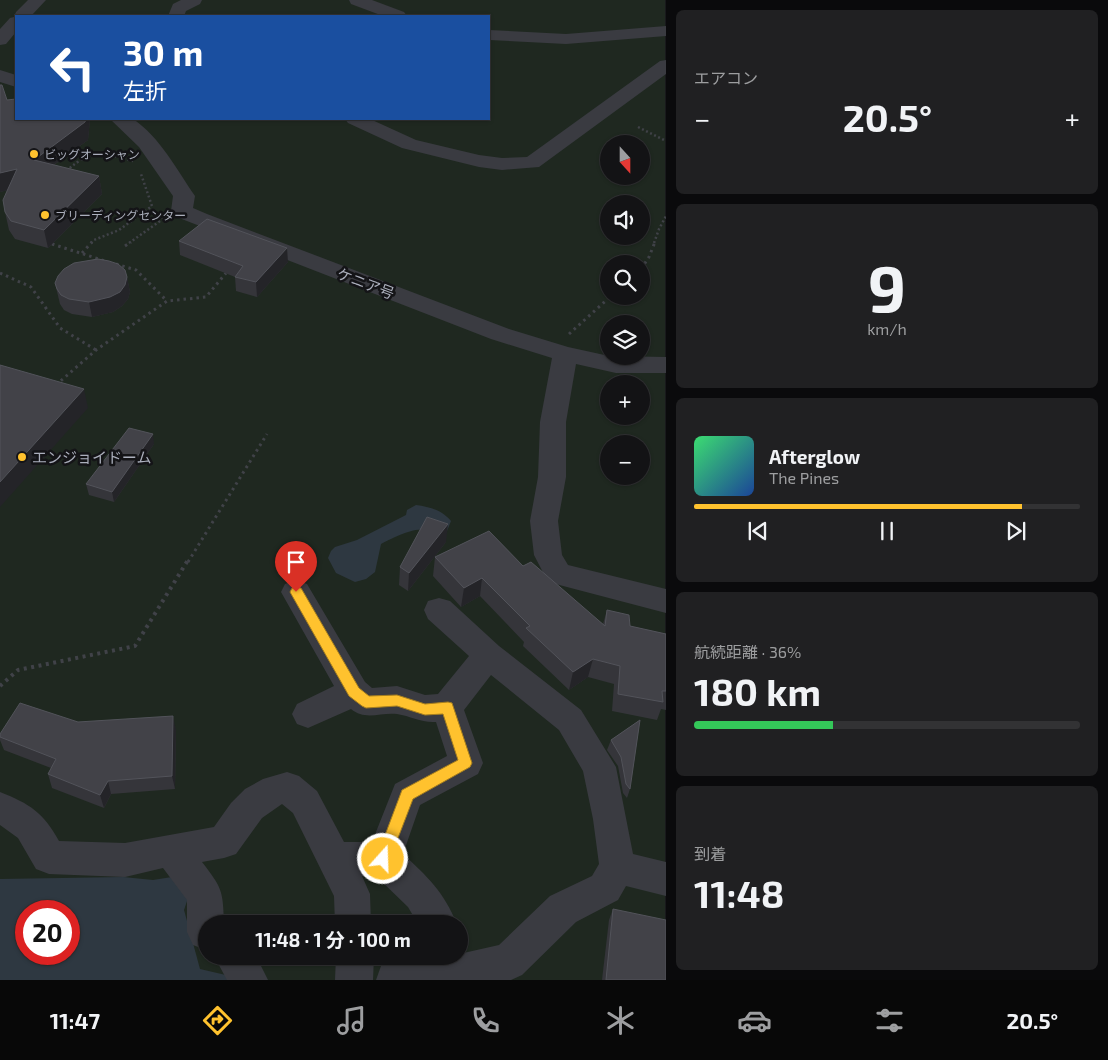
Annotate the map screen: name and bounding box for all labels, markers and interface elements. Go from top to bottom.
text: 30 m [123,31,203,73]
icon: left [40,35,105,100]
text: エアコン [694,68,758,87]
text: 左折 [123,77,167,103]
text: 20.5° [843,94,932,140]
text: − [694,101,710,135]
text: + [1065,101,1080,135]
north arrow [600,135,650,185]
map controls [600,135,650,485]
place label: ビッグオーシャン [44,147,140,161]
marker: ビッグオーシャン [28,148,40,160]
button: sound [600,195,650,245]
place label: ブリーディングセンター [55,208,186,222]
marker: ブリーディングセンター [39,209,51,221]
text: 9 [868,247,906,325]
button: search [600,255,650,305]
street label: ケニア号 [335,264,397,302]
button: layers [600,315,650,365]
text: km/h [867,319,907,338]
button: + [600,375,650,425]
button: − [600,435,650,485]
text: Afterglow [769,445,860,468]
place label: エンジョイドーム [32,448,152,466]
marker: エンジョイドーム [16,451,28,463]
text: The Pines [769,468,839,487]
icon: previous [744,517,772,545]
icon: pause [873,517,901,545]
icon: next [1002,517,1030,545]
pin [275,541,317,592]
icon: arrive [282,548,310,576]
text: 航続距離 · 36% [694,642,801,661]
text: 180 km [694,668,821,714]
position arrow [356,832,408,884]
text: 到着 [694,844,726,863]
text: 11:48 [694,870,784,916]
speed limit sign: 20 [15,900,80,965]
text: 11:48 · 1 分 · 100 m [255,928,411,951]
icon: directions [200,1003,235,1038]
icon: music [334,1003,369,1038]
icon: phone [468,1003,503,1038]
icon: climate [603,1003,638,1038]
icon: car [737,1003,772,1038]
icon: filters [872,1003,907,1038]
text: 11:47 [50,1007,100,1033]
text: 20.5° [1006,1007,1058,1033]

